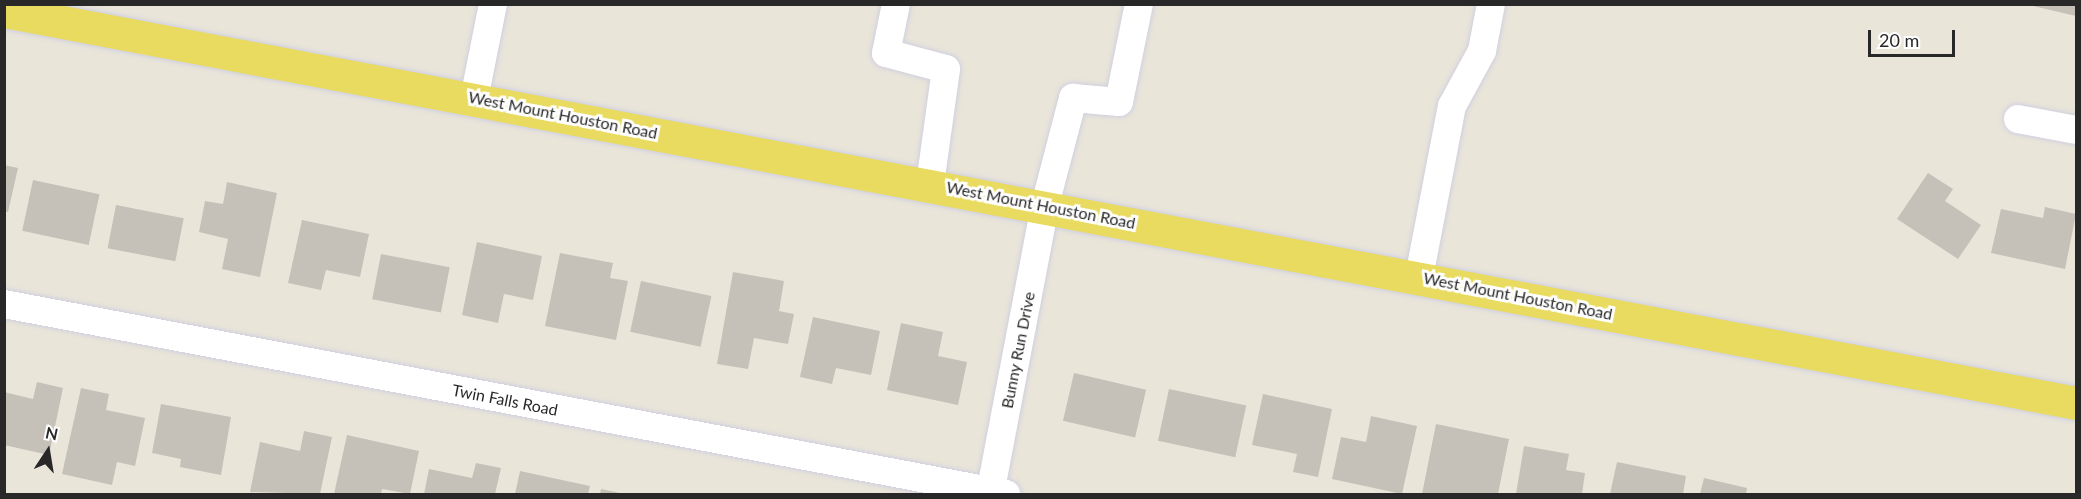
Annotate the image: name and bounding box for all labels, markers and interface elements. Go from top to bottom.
scale bar [1871,18,1958,56]
text: 20 m [1879,29,1919,51]
street label: West Mount Houston Road [467,87,659,143]
street label: West Mount Houston Road [945,177,1137,233]
street label: West Mount Houston Road [1422,268,1614,324]
street label: Bunny Run Drive [997,290,1039,410]
street label: Twin Falls Road [450,380,560,420]
north arrow [18,421,78,481]
text: N [44,422,60,443]

